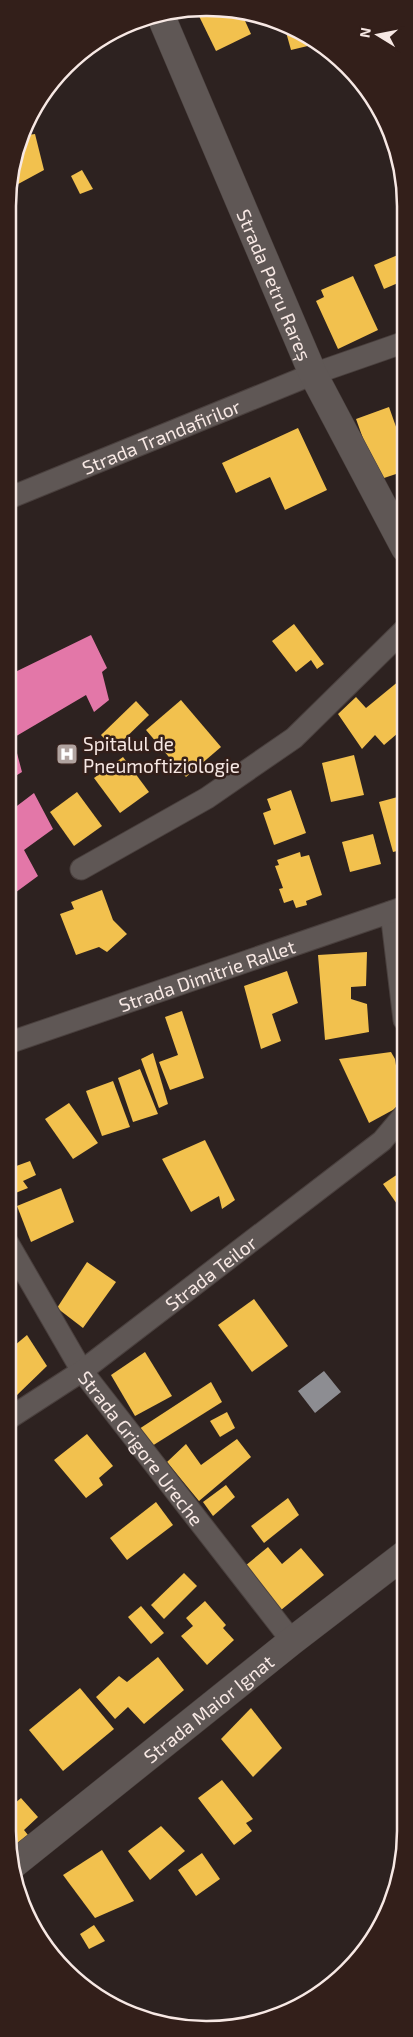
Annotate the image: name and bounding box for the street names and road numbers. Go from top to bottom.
street label: Strada Petru Rareș [233,205,317,364]
street label: Strada Trandafirilor [78,393,244,479]
street label: Strada Dimitrie Rallet [115,934,298,1016]
street label: Strada Teilor [160,1230,261,1315]
street label: Strada Grigore Ureche [74,1366,209,1530]
street label: Strada Maior Ignat [139,1649,278,1767]

